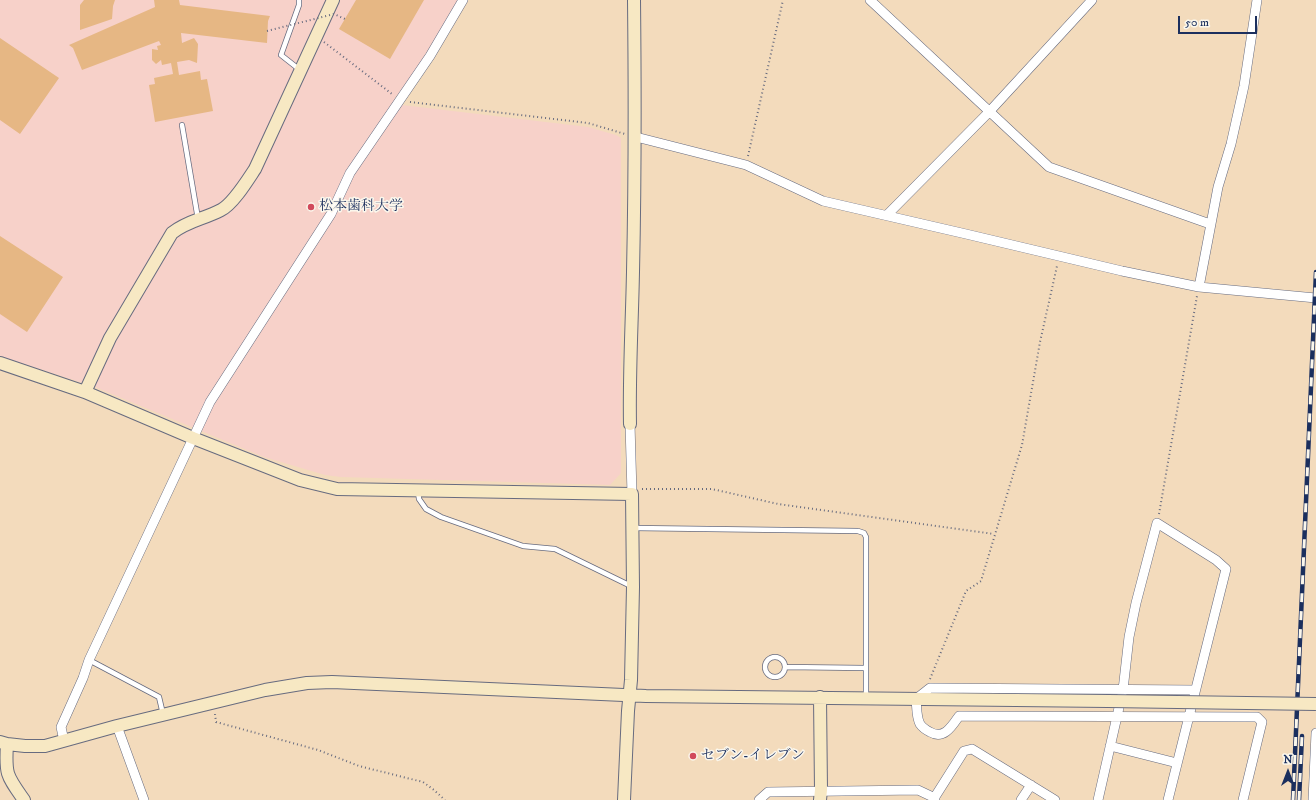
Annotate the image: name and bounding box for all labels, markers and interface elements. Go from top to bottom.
scale bar [1180,8,1259,34]
text: 50 m [1185,15,1209,30]
place label: 松本歯科大学 [319,199,403,215]
marker: 松本歯科大学 [306,202,316,212]
place label: セブン-イレブン [701,748,805,764]
marker: セブン-イレブン [688,751,698,761]
north arrow [1268,752,1308,792]
text: N [1283,753,1293,767]

